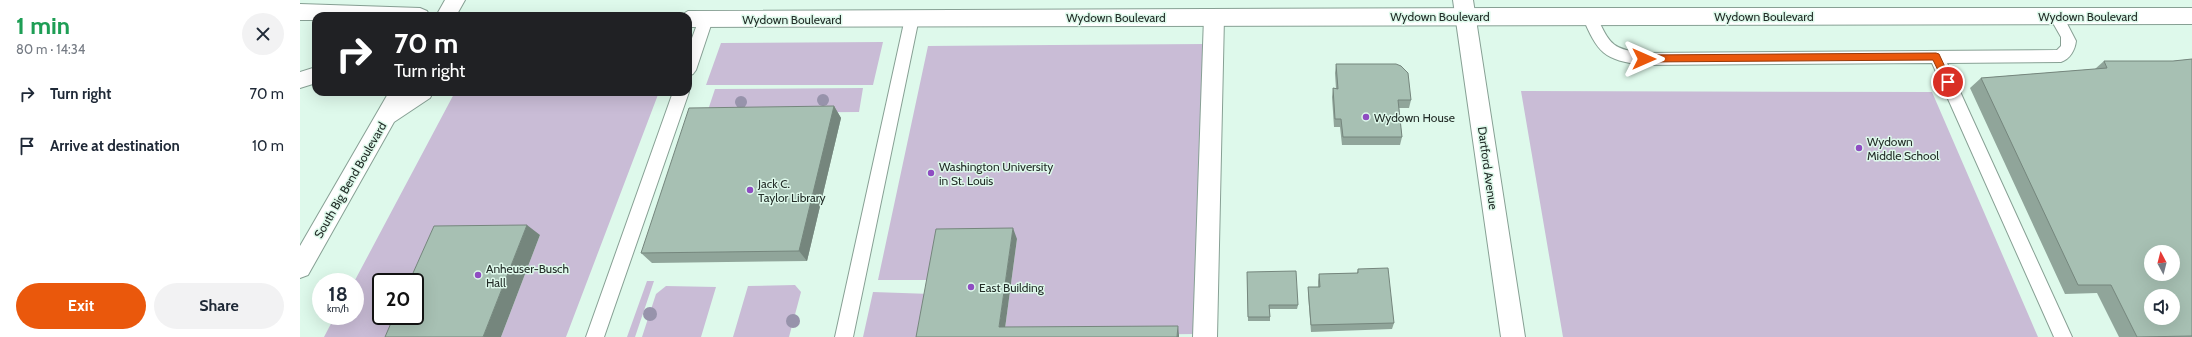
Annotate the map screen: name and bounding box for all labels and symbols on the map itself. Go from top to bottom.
street label: Wydown Boulevard [1390,9,1490,24]
street label: Wydown Boulevard [1714,9,1814,24]
street label: Wydown Boulevard [2038,9,2138,24]
street label: Wydown Boulevard [1066,10,1166,25]
street label: Wydown Boulevard [742,12,842,27]
position arrow [1623,38,1665,80]
pin [1931,65,1965,99]
place label: Wydown House [1374,110,1455,125]
marker: Wydown House [1361,112,1371,122]
street label: South Big Bend Boulevard [311,119,389,241]
street label: Dartford Avenue [1475,125,1501,211]
place label: Wydown Middle School [1867,134,1939,163]
marker: Wydown Middle School [1854,143,1864,153]
place label: Washington University in St. Louis [939,159,1053,188]
marker: Washington University in St. Louis [926,168,936,178]
place label: Jack C. Taylor Library [757,176,826,205]
marker: Jack C. Taylor Library [745,185,755,195]
north arrow [2144,245,2180,281]
place label: Anheuser-Busch Hall [486,261,569,290]
marker: Anheuser-Busch Hall [473,270,483,280]
speed limit sign: 20 [372,273,424,325]
place label: East Building [979,280,1045,295]
marker: East Building [966,282,976,292]

